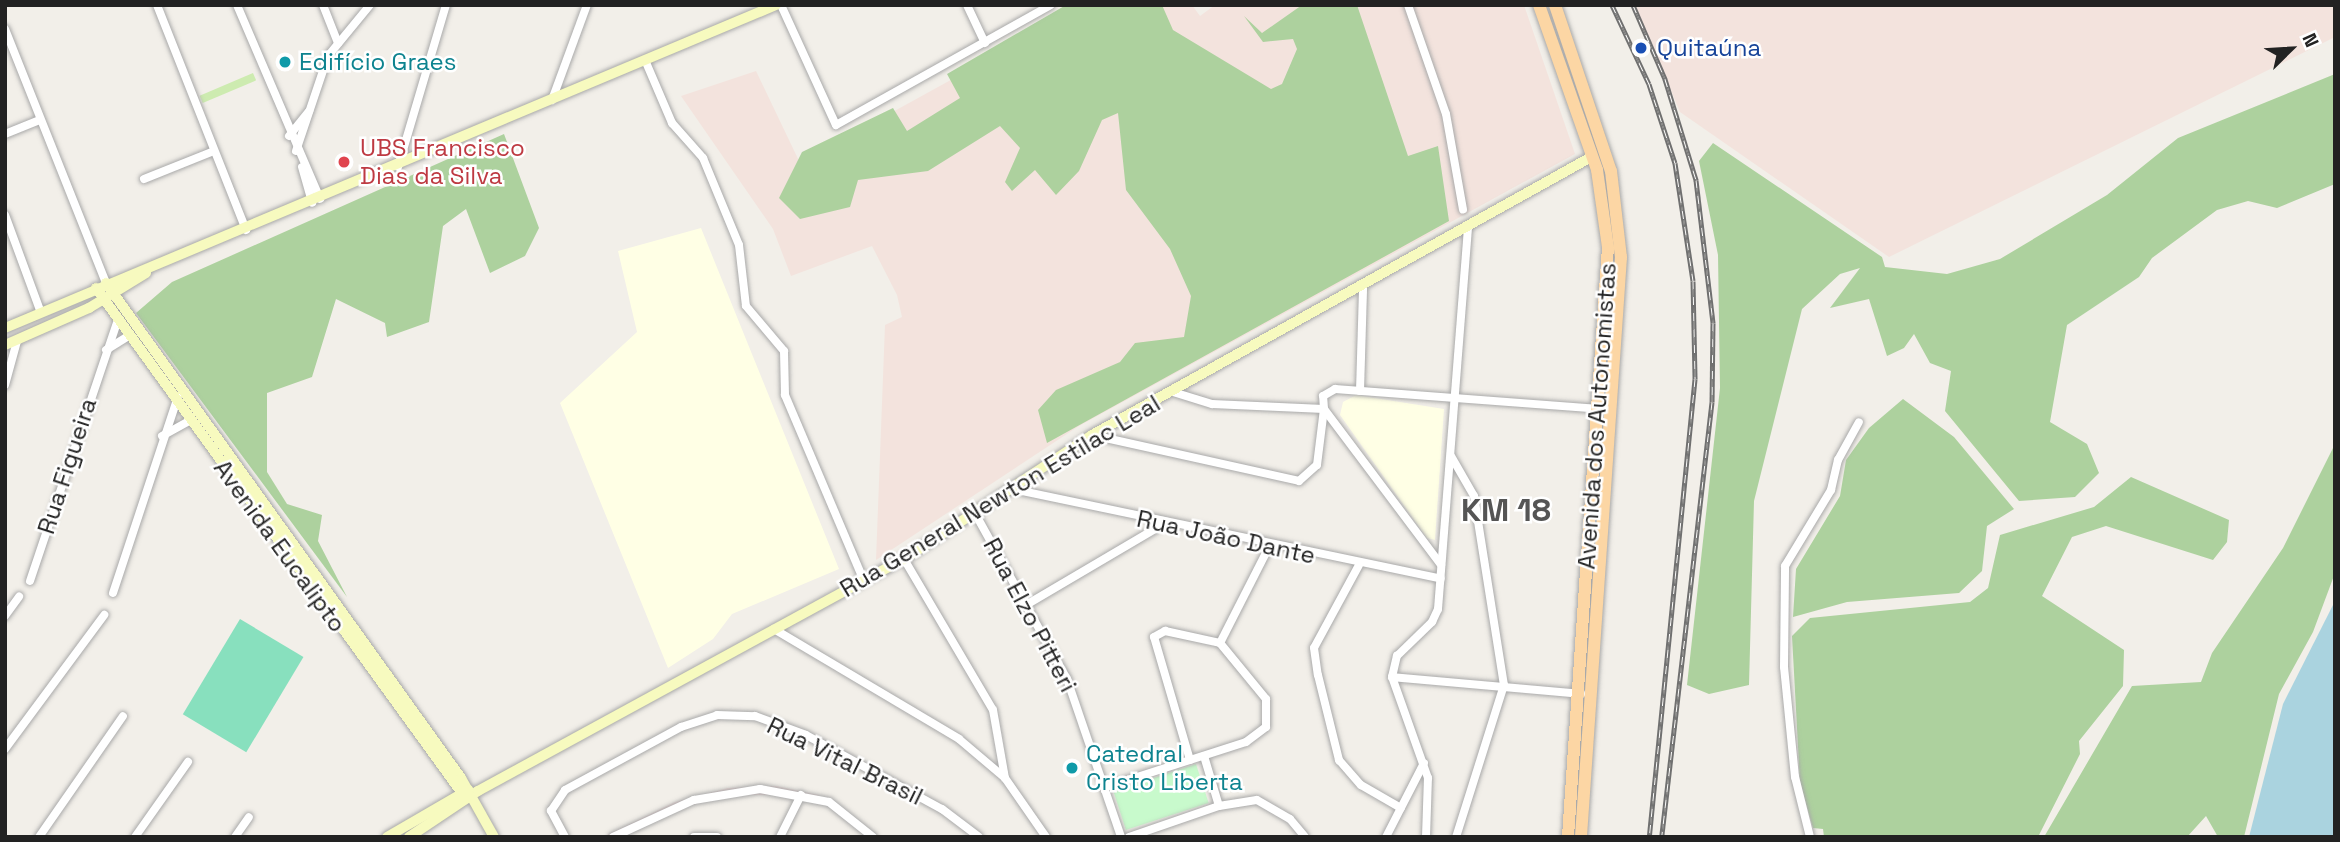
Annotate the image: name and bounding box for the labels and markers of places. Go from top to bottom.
place label: Quitaúna [1657,34,1761,62]
marker: Quitaúna [1631,38,1651,58]
place label: Edifício Graes [299,48,456,76]
marker: Edifício Graes [277,54,293,70]
place label: UBS Francisco Dias da Silva [360,134,525,190]
marker: UBS Francisco Dias da Silva [334,152,354,172]
place label: Catedral Cristo Liberta [1086,740,1243,796]
marker: Catedral Cristo Liberta [1064,760,1080,776]

